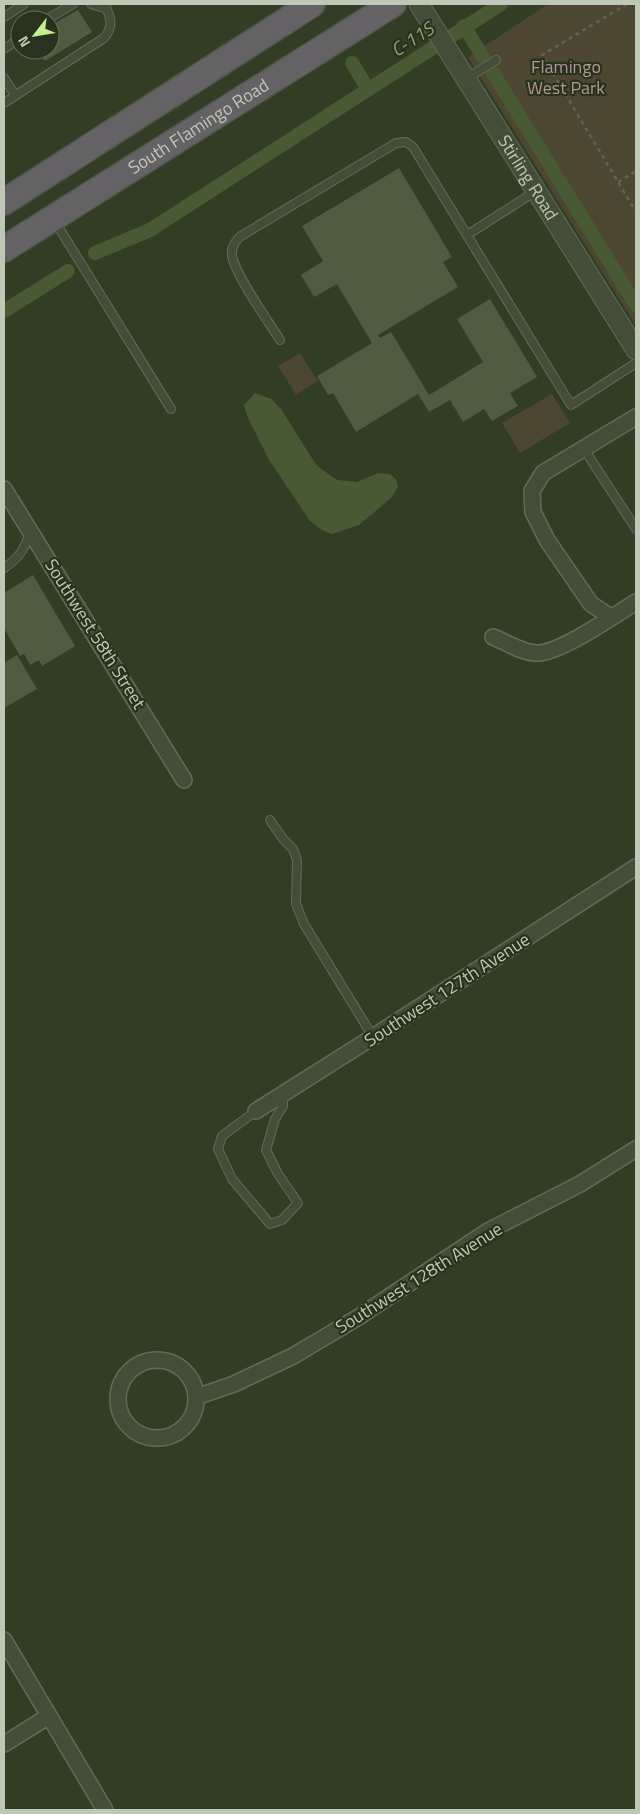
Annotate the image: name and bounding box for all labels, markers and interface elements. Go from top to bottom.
north arrow [10,10,60,60]
water label: C-11S [384,12,441,63]
text: N [12,32,35,52]
park label: Flamingo West Park [527,53,605,101]
street label: South Flamingo Road [123,71,274,181]
street label: Stirling Road [491,129,565,225]
street label: Southwest 58th Street [38,553,153,715]
street label: Southwest 127th Avenue [359,926,535,1053]
street label: Southwest 128th Avenue [330,1215,508,1340]

